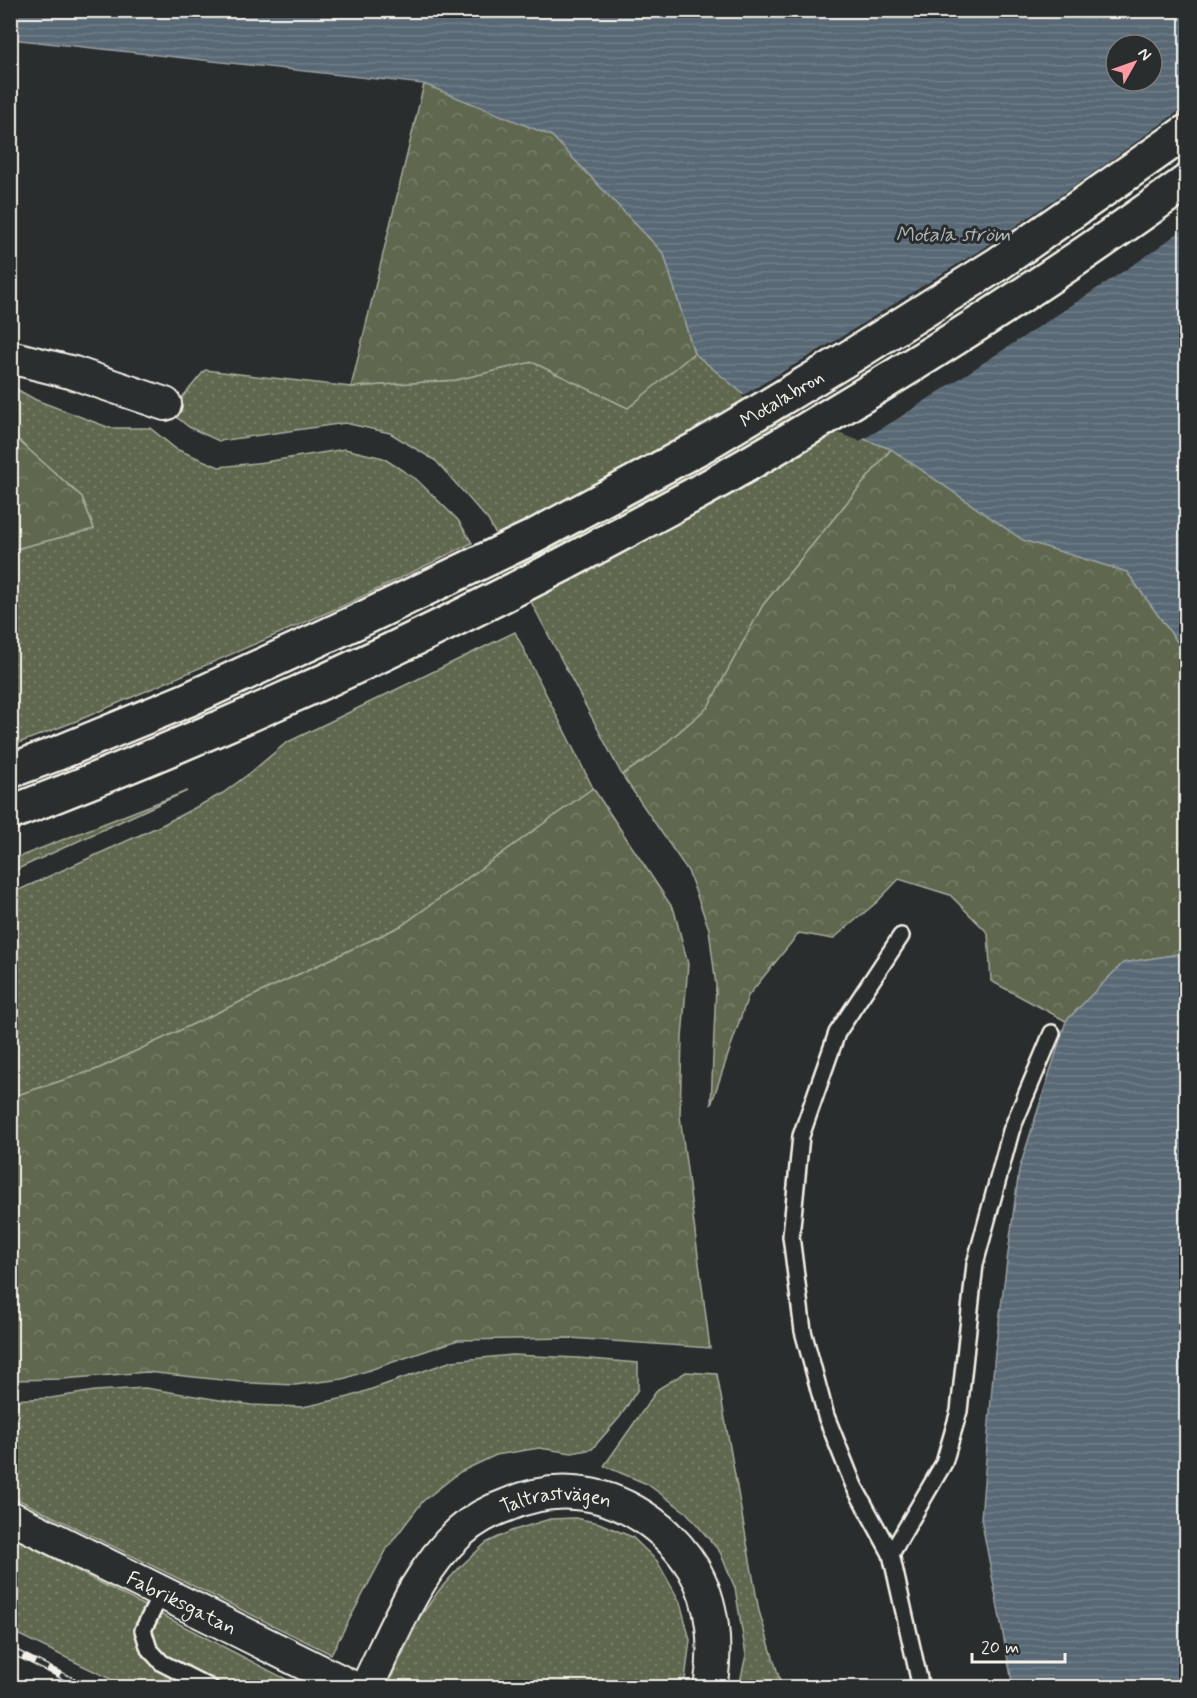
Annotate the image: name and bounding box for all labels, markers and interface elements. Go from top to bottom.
north arrow [1104,33,1164,93]
text: N [1133,43,1156,65]
water label: Motala ström [895,221,1011,249]
street label: Motalabron [735,364,829,435]
street label: Taltrastvägen [496,1480,615,1521]
street label: Fabriksgatan [122,1565,241,1642]
scale bar [972,1626,1065,1664]
text: 20 m [981,1636,1019,1660]

